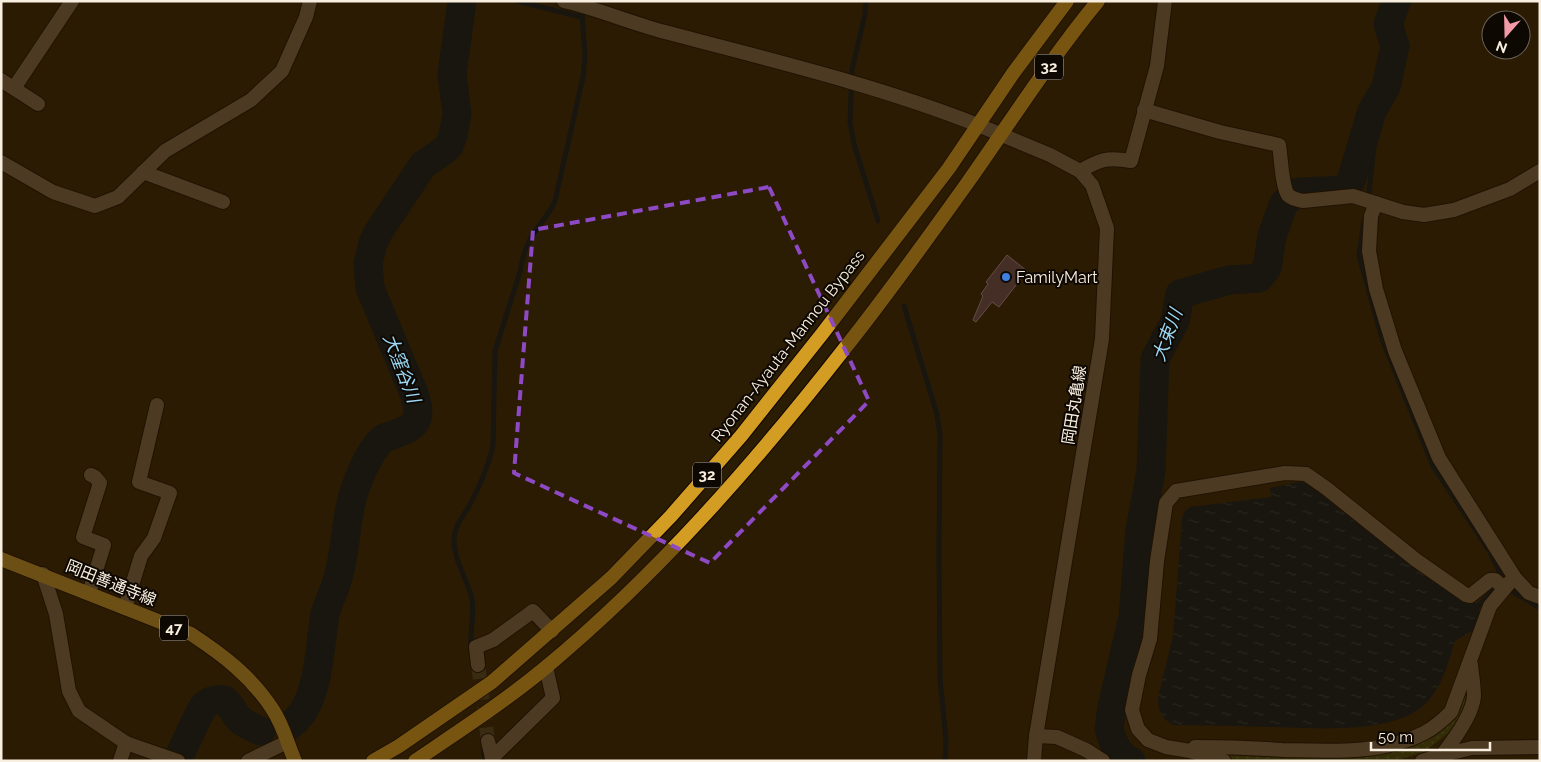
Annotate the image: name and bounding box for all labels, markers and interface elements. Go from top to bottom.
north arrow [1481,10,1531,60]
text: N [1494,38,1509,57]
road number: 32 [1035,54,1063,80]
street label: Ryonan-Ayauta-Mannou Bypass [707,246,869,446]
place label: FamilyMart [1016,268,1098,287]
marker: FamilyMart [1000,271,1012,283]
water label: 大束川 [1148,304,1187,364]
water label: 大窪谷川 [379,331,425,407]
street label: 岡田丸亀線 [1058,364,1090,446]
road number: 32 [693,462,721,488]
street label: 岡田善通寺線 [63,556,159,610]
road number: 47 [160,616,188,640]
scale bar [1371,720,1490,752]
text: 50 m [1378,728,1413,746]

